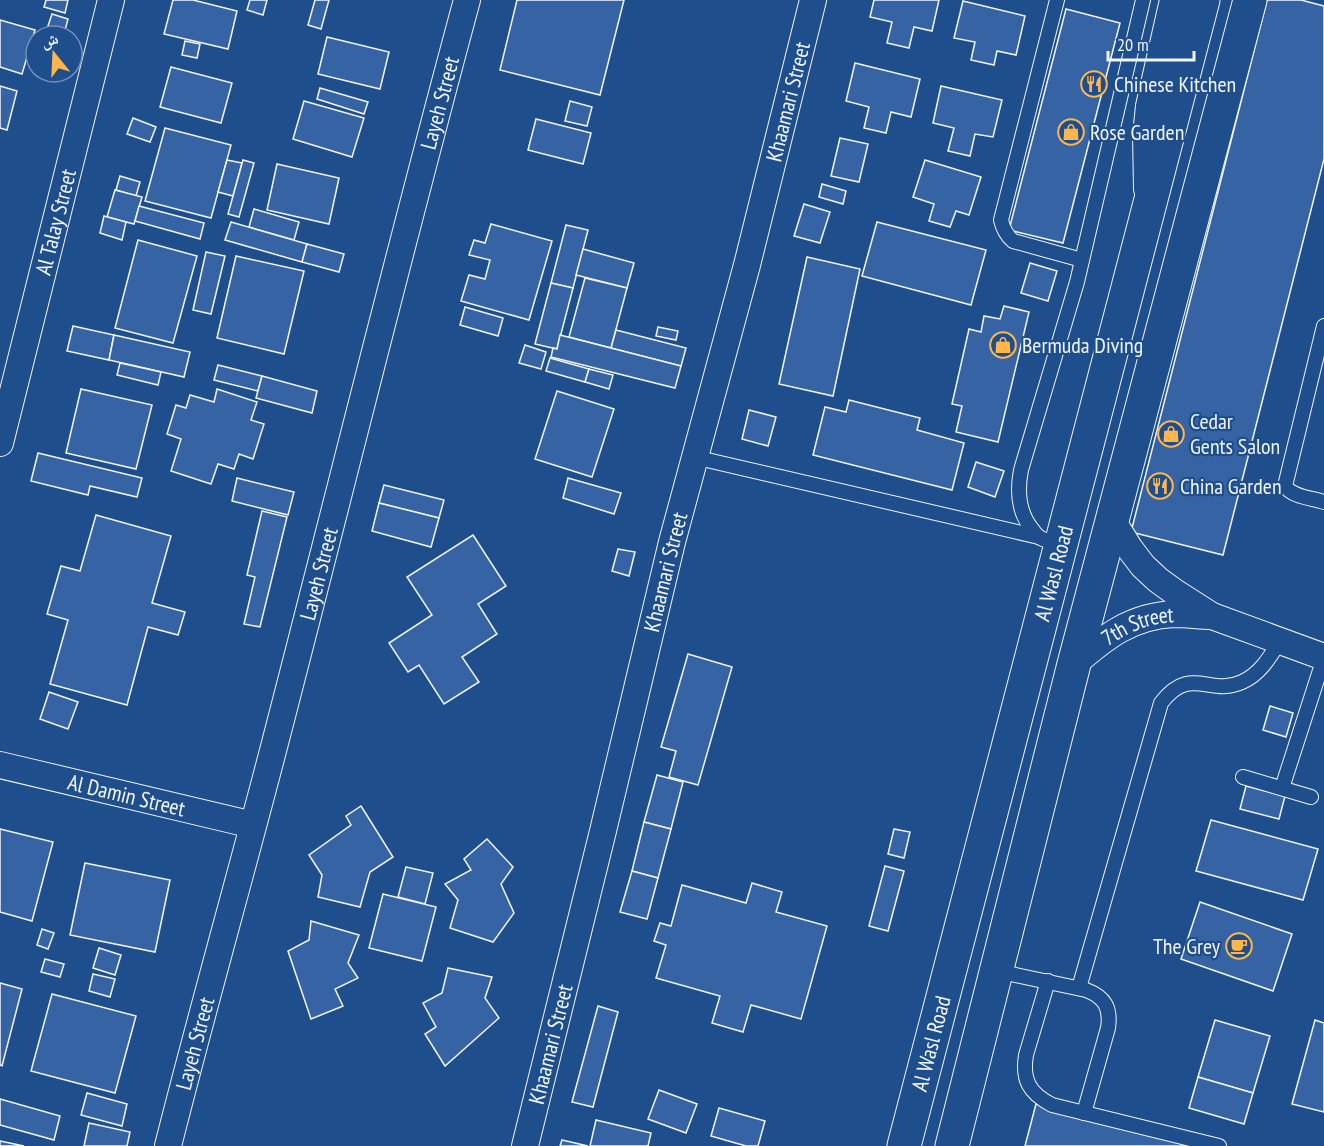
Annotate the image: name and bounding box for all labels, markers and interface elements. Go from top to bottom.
north arrow [24,24,84,84]
scale bar [1108,24,1194,62]
text: ش [38,28,61,52]
text: 20 m [1117,33,1149,56]
street label: Khaamari Street [759,39,816,164]
street label: Layeh Street [414,53,465,152]
restaurant icon: Chinese Kitchen [1079,69,1109,99]
place label: Chinese Kitchen [1114,70,1236,98]
shop icon: Rose Garden [1056,117,1086,147]
place label: Rose Garden [1090,118,1184,146]
street label: Al Talay Street [29,166,82,278]
shop icon: Bermuda Diving [988,330,1018,360]
place label: Bermuda Diving [1022,331,1143,359]
place label: Cedar Gents Salon [1190,407,1280,460]
shop icon: Cedar Gents Salon [1156,419,1186,449]
restaurant icon: China Garden [1145,471,1175,501]
place label: China Garden [1180,472,1282,500]
street label: Khaamari Street [637,509,694,635]
street label: Al Wasl Road [1028,522,1079,624]
street label: Layeh Street [293,524,344,623]
street label: 7th Street [1096,600,1174,651]
street label: Al Damin Street [65,768,188,822]
cafe icon: The Grey [1224,931,1254,961]
place label: The Grey [1153,932,1221,960]
street label: Khaamari Street [522,981,579,1107]
street label: Al Wasl Road [905,993,957,1094]
street label: Layeh Street [169,994,220,1093]

